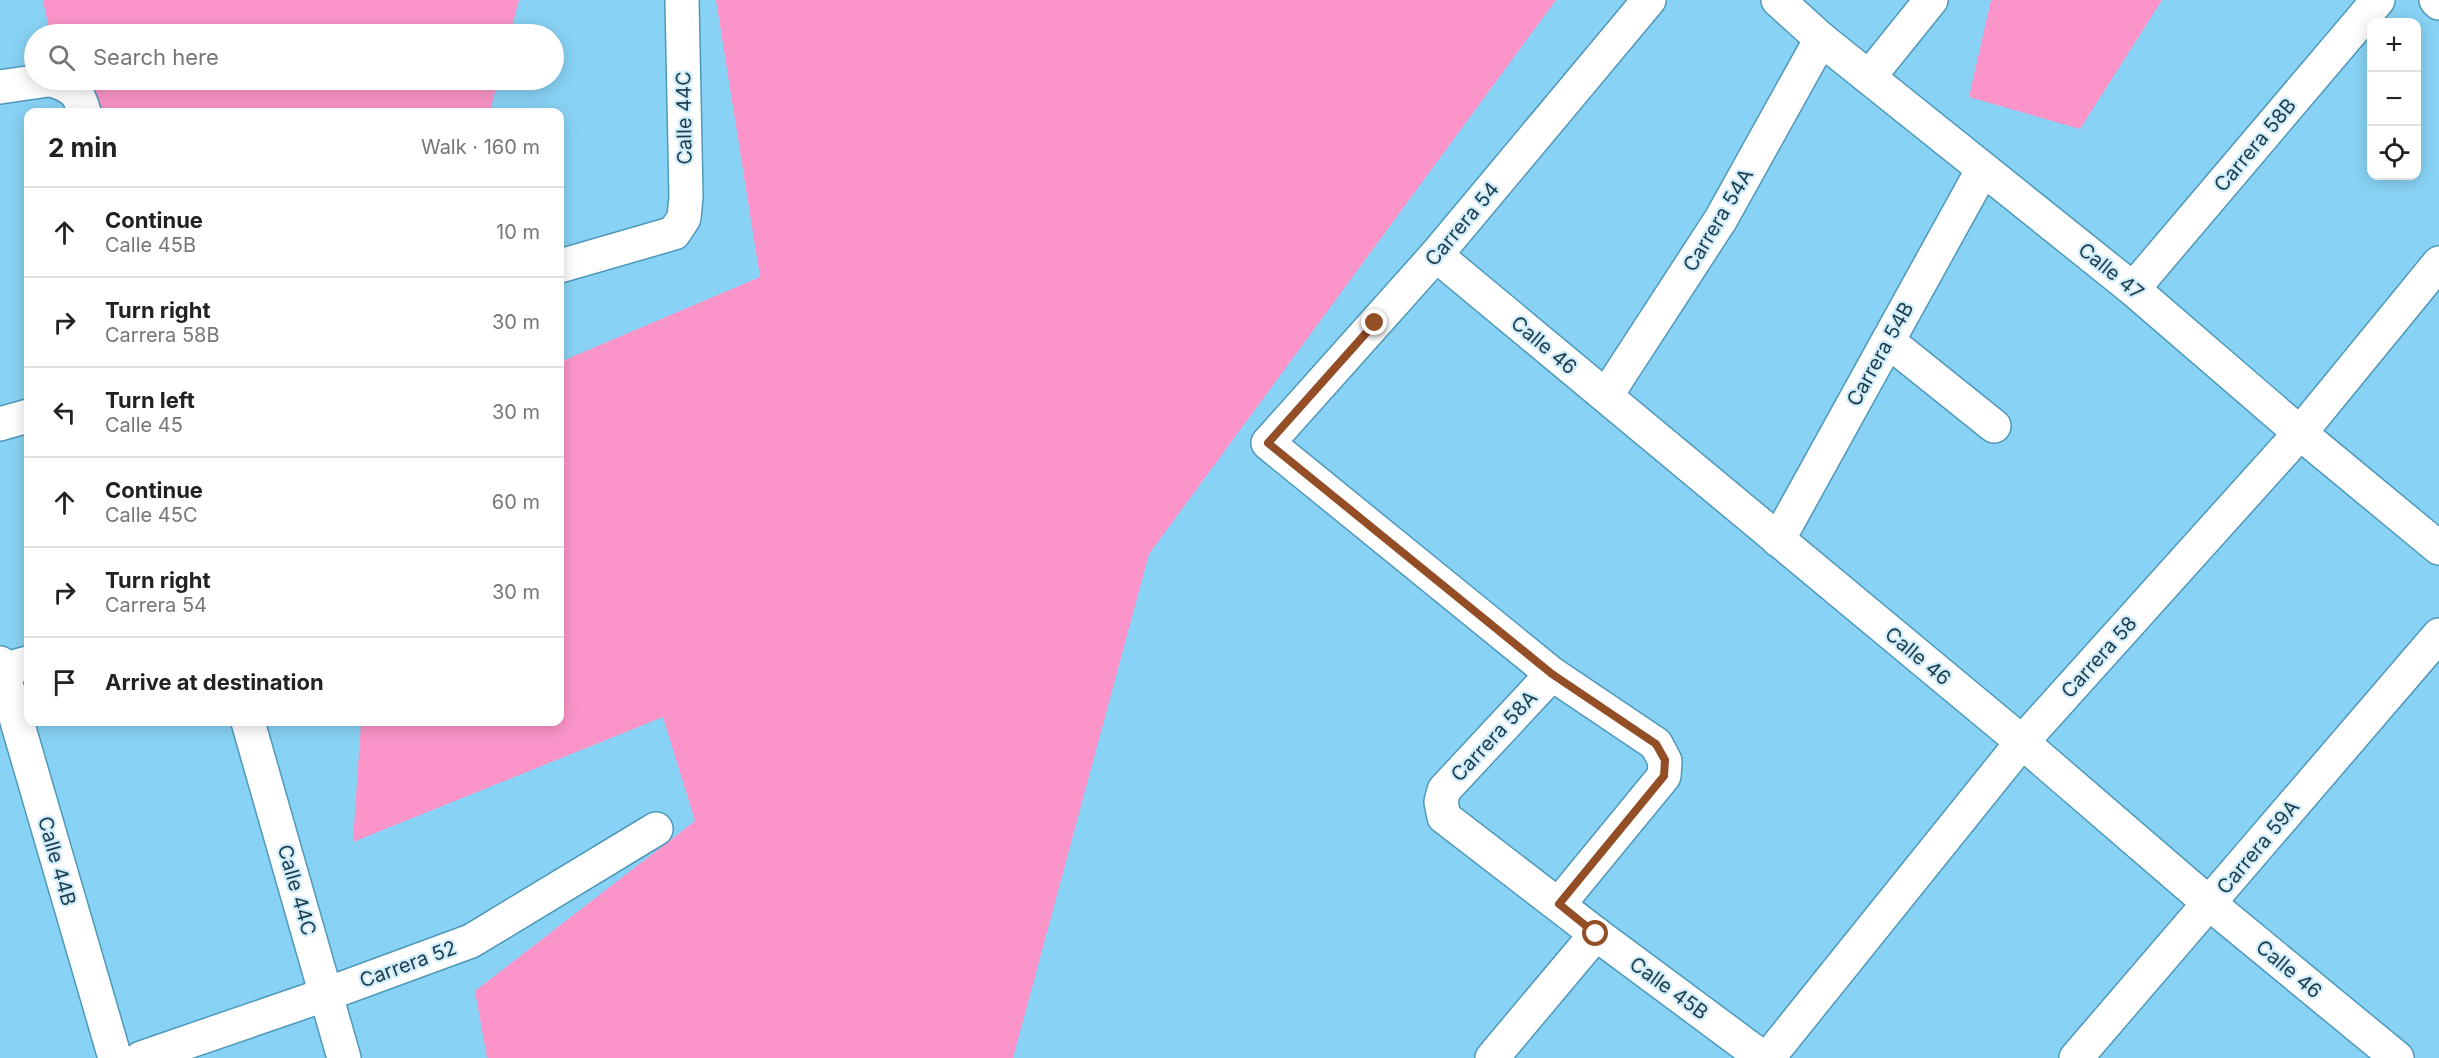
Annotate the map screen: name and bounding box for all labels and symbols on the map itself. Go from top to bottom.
street label: Calle 44C [671,71,697,165]
street label: Carrera 58B [2209,93,2301,197]
street label: Carrera 54A [1678,164,1758,276]
street label: Carrera 54 [1420,177,1504,271]
street label: Calle 47 [2074,237,2148,305]
street label: Carrera 54B [1842,298,1918,410]
route end [1361,309,1387,335]
street label: Calle 46 [1506,311,1582,379]
street label: Carrera 58 [2056,611,2142,703]
street label: Calle 46 [1880,622,1956,690]
street label: Carrera 58A [1446,686,1542,786]
street label: Carrera 59A [2212,795,2304,899]
street label: Calle 44B [33,814,81,908]
street label: Calle 44C [273,842,321,938]
route start [1582,920,1608,946]
street label: Carrera 52 [356,935,460,993]
street label: Calle 46 [2251,935,2327,1003]
street label: Calle 45B [1625,952,1713,1024]

